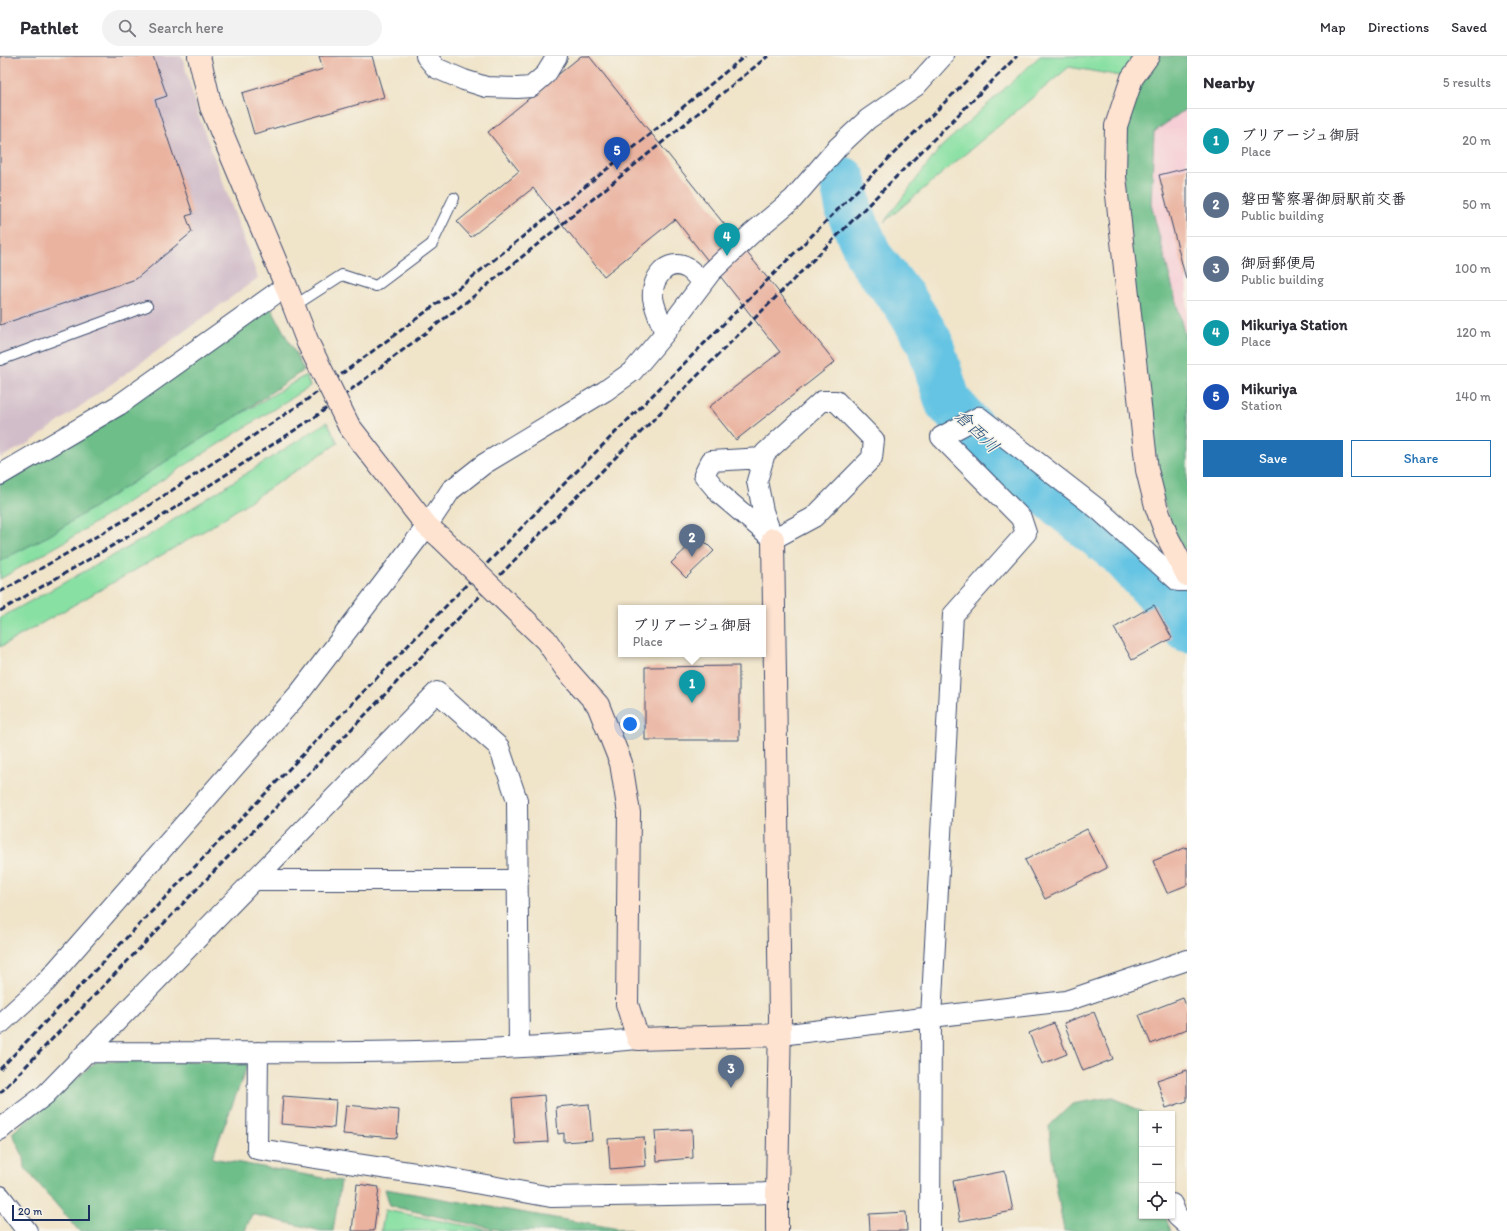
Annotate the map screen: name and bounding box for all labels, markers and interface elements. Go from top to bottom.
search box [102,10,382,46]
text: Pathlet [20,16,78,39]
icon: search [116,17,138,39]
text: Search here [148,19,224,37]
text: Map [1320,19,1346,36]
text: Directions [1368,19,1429,36]
text: Saved [1451,19,1487,36]
text: Nearby [1203,72,1255,92]
text: 5 results [1443,75,1491,90]
text: ブリアージュ御厨 [1241,126,1360,144]
text: 1 [1213,133,1219,148]
text: 20 m [1462,133,1491,148]
pin: 5 [604,137,630,170]
text: Place [1241,144,1271,159]
text: 磐田警察署御厨駅前交番 [1241,190,1406,208]
text: 2 [1213,197,1219,212]
text: 50 m [1462,197,1491,212]
text: Public building [1241,208,1324,223]
pin: 4 [714,223,740,256]
text: 御厨郵便局 [1241,254,1316,272]
text: 3 [1212,261,1220,276]
text: 100 m [1455,261,1491,276]
text: Public building [1241,272,1324,287]
text: Mikuriya Station [1241,316,1347,334]
text: 4 [1212,325,1220,340]
text: 120 m [1456,325,1491,340]
text: Place [1241,334,1271,349]
text: Mikuriya [1241,380,1297,398]
text: 5 [1213,389,1219,404]
text: 140 m [1455,389,1491,404]
text: Station [1241,398,1282,413]
water label: 倉西川 [950,404,1004,458]
button: Save [1203,440,1343,477]
button: Share [1351,440,1491,477]
pin: 2 [679,524,705,557]
popup [618,605,766,657]
text: ブリアージュ御厨 [633,616,751,634]
text: Place [633,634,663,649]
pin: 1 [679,670,705,703]
your location [620,714,640,734]
pin: 3 [718,1055,744,1088]
map controls [1139,1111,1175,1219]
button: + [1139,1111,1175,1147]
button: − [1139,1147,1175,1183]
button: locate [1139,1183,1175,1219]
scale bar [12,1203,90,1222]
text: 20 m [18,1205,42,1218]

